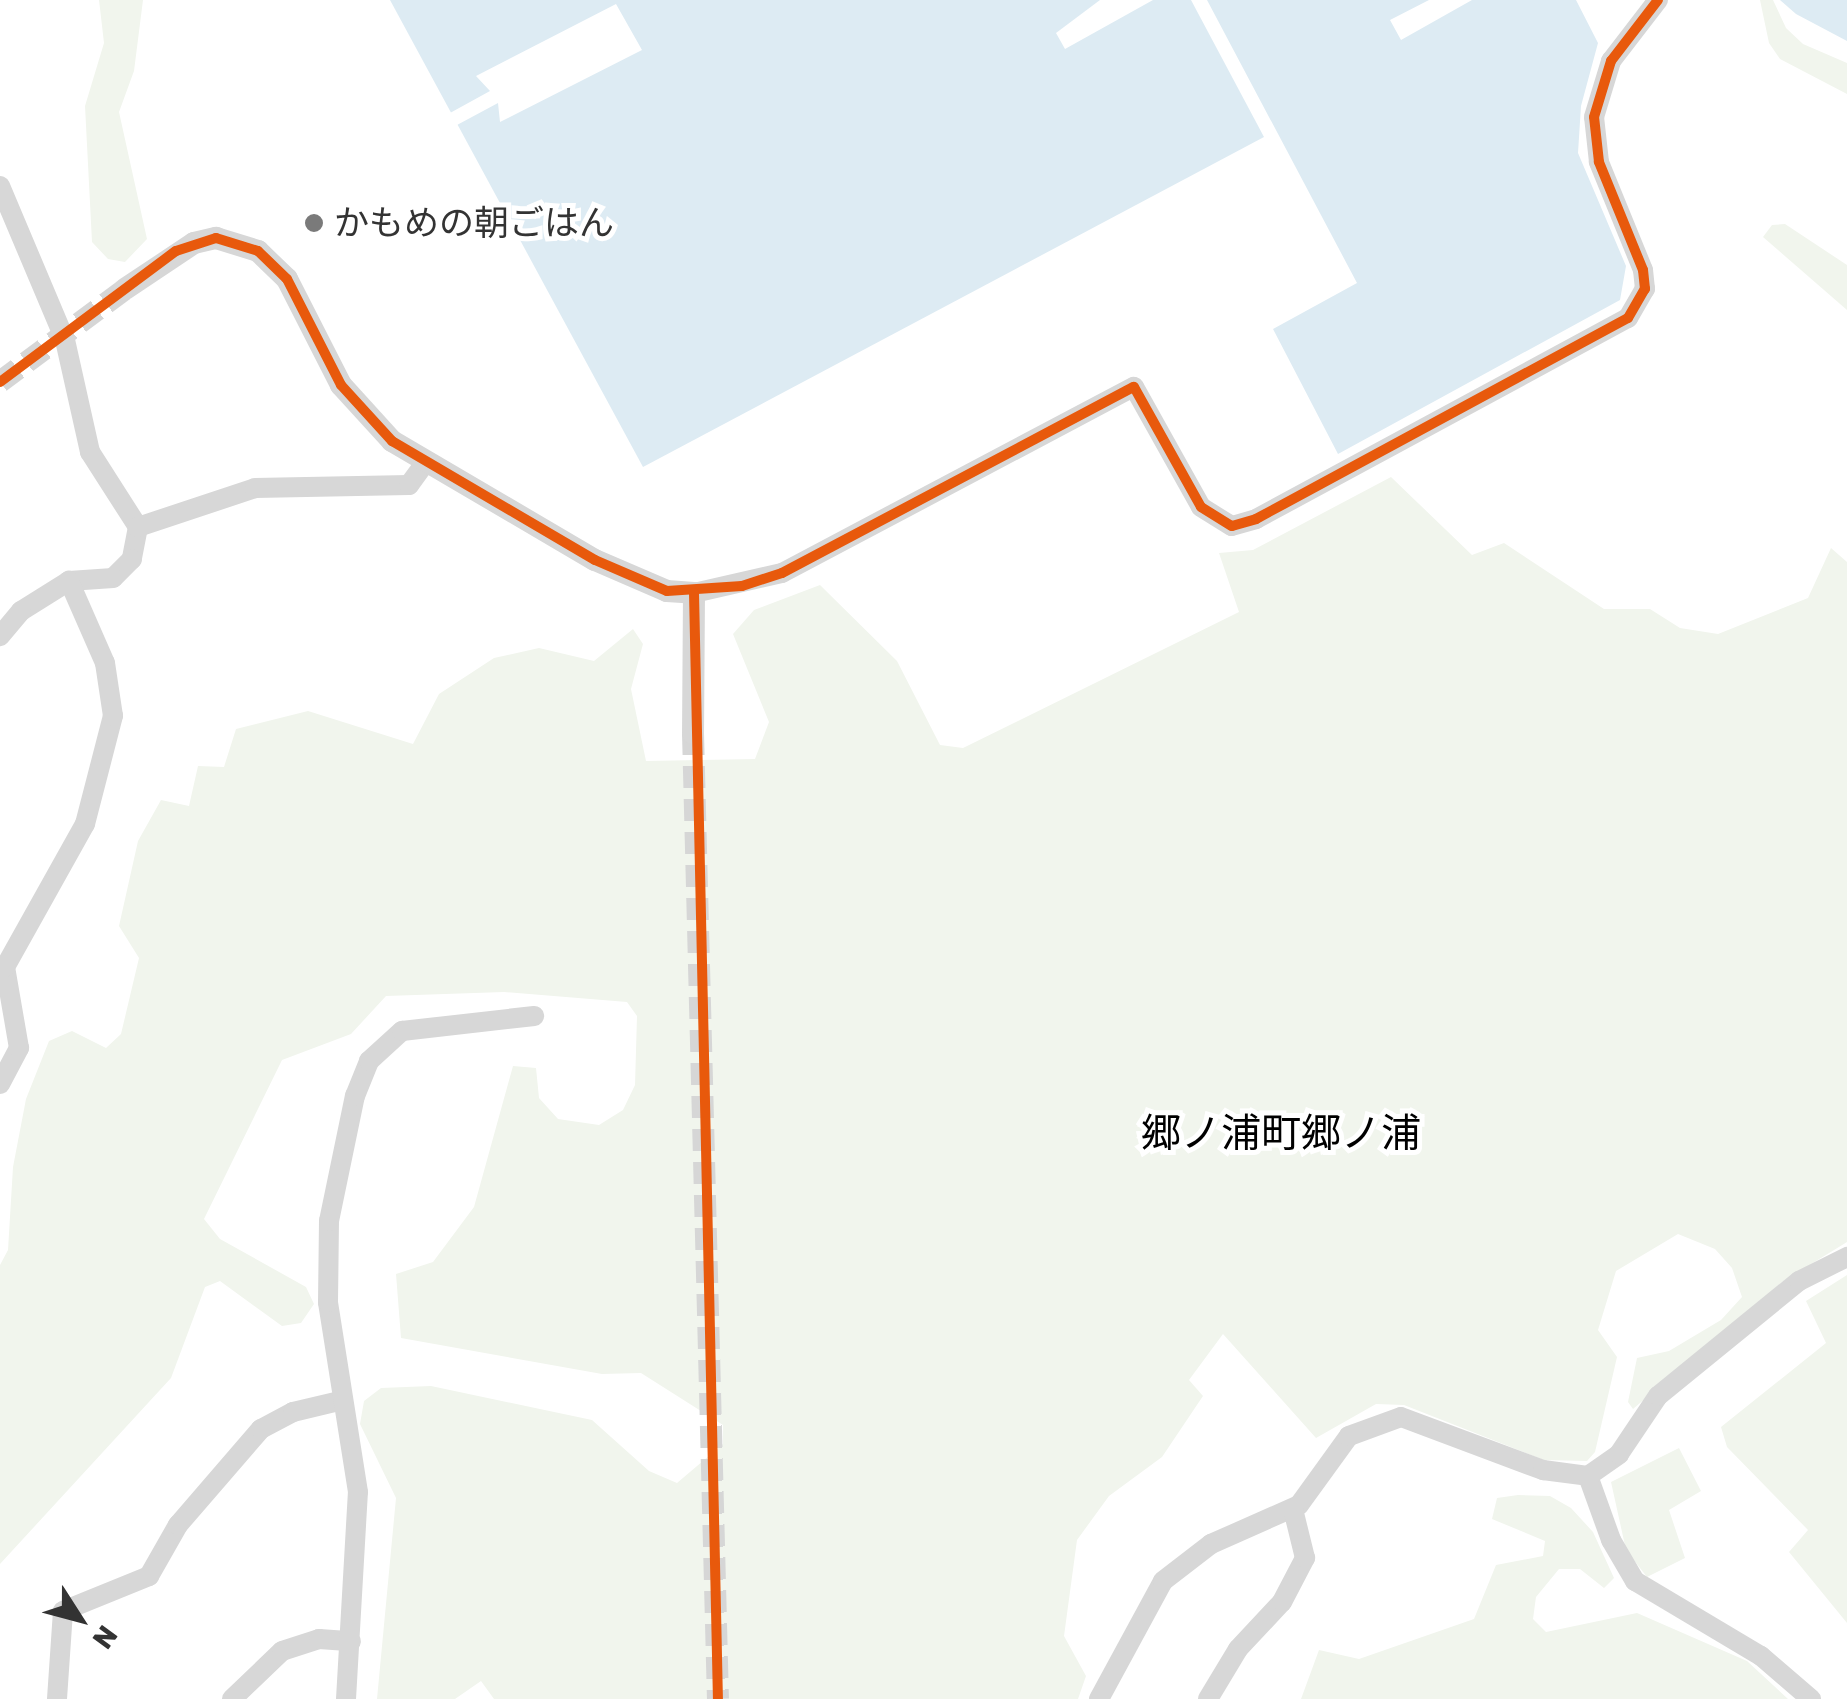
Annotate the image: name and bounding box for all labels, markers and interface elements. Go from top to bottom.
place label: かもめの朝ごはん [334,202,614,244]
marker: かもめの朝ごはん [303,212,325,234]
district label: 郷ノ浦町郷ノ浦 [1141,1110,1421,1158]
north arrow [30,1569,130,1669]
text: N [85,1619,124,1655]

